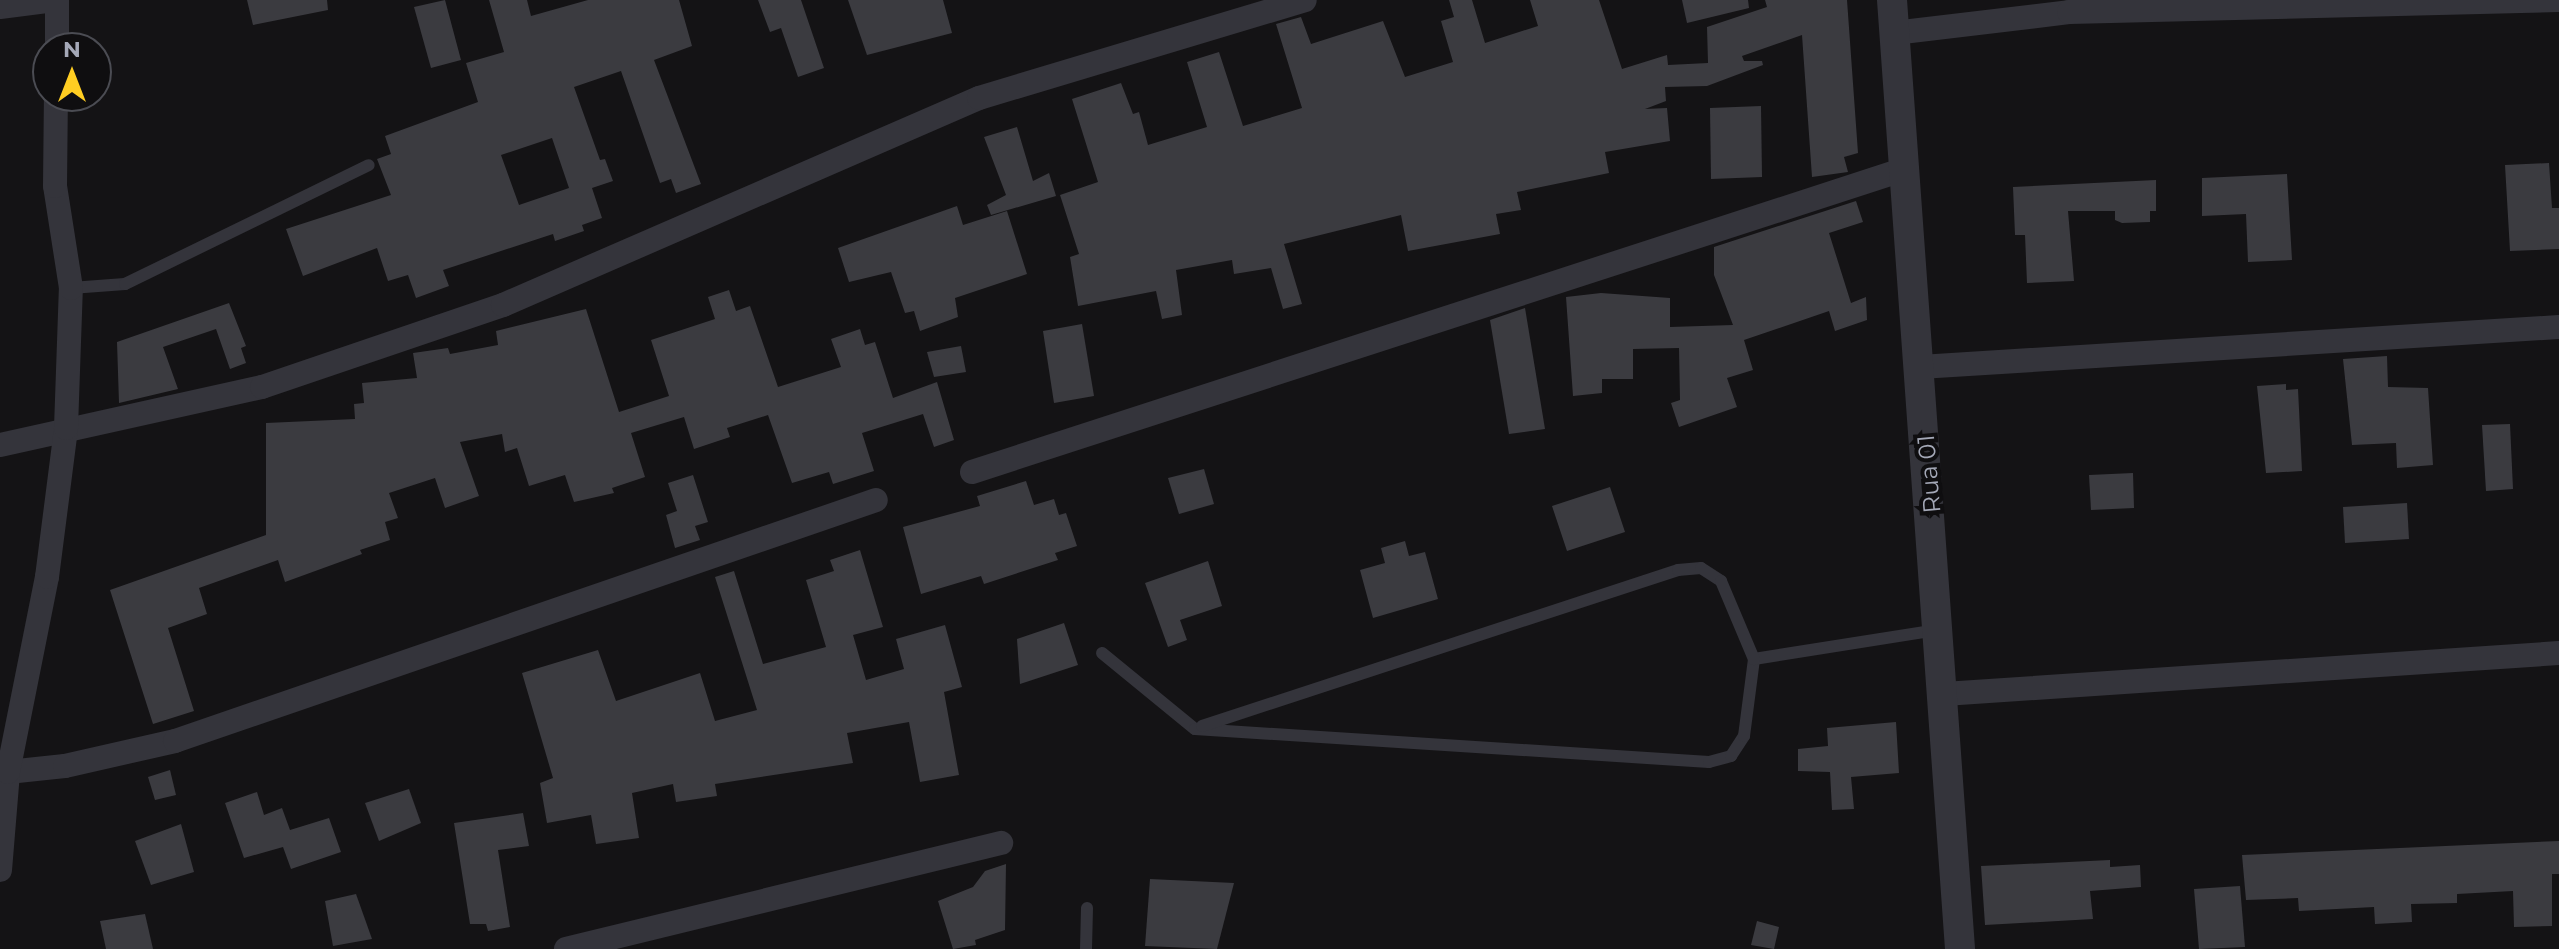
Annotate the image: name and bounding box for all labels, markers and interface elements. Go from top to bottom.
north arrow [32,32,112,112]
text: N [63,36,81,63]
street label: Rua 01 [1911,434,1947,514]

